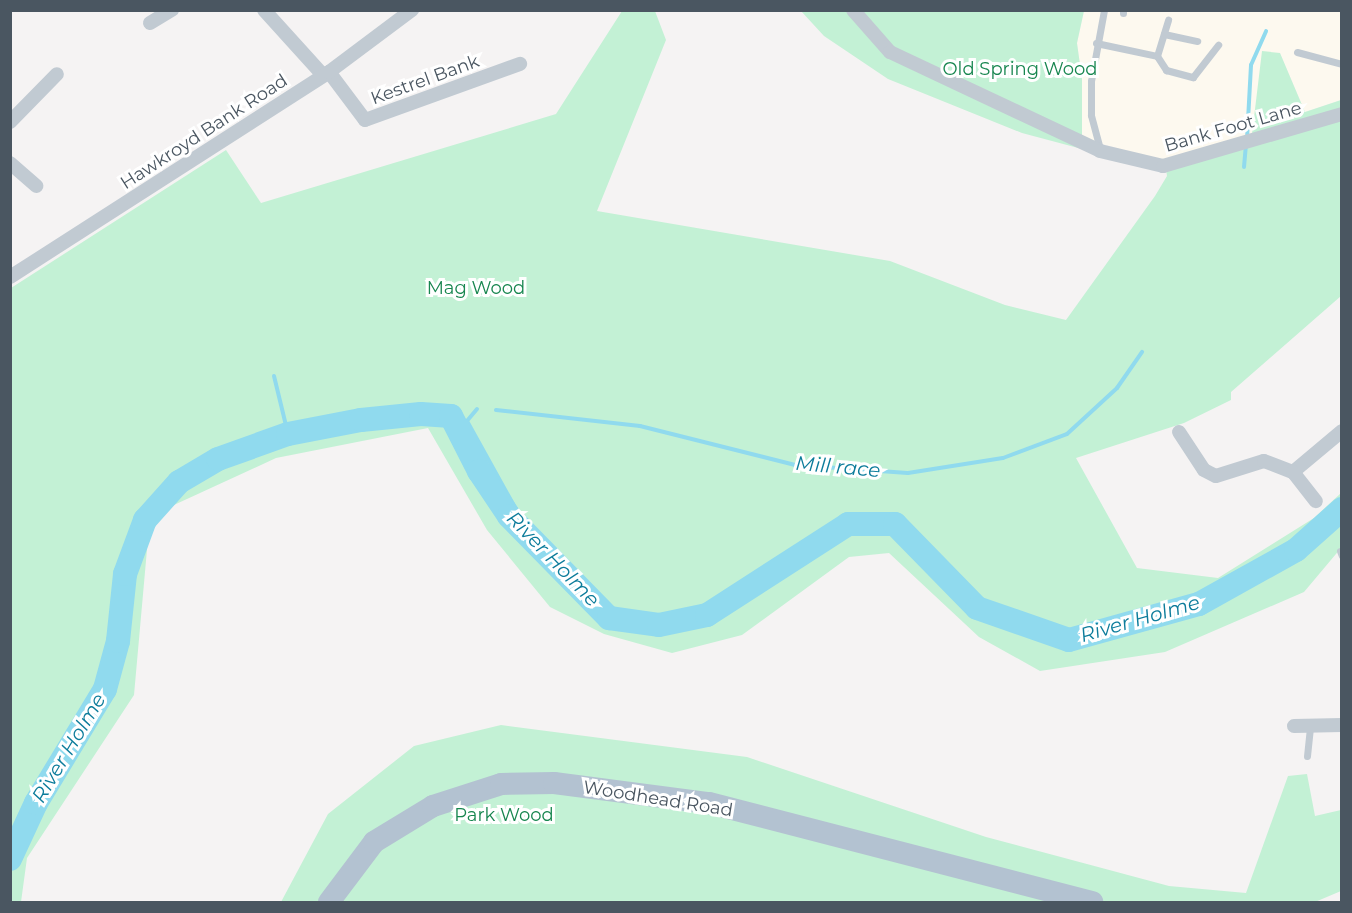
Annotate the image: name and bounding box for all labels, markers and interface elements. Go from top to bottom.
street label: Kestrel Bank [368,50,482,110]
park label: Old Spring Wood [942,58,1098,80]
street label: Hawkroyd Bank Road [116,70,292,194]
street label: Bank Foot Lane [1162,97,1304,157]
park label: Mag Wood [427,277,525,299]
water label: Mill race [795,451,881,483]
water label: River Holme [502,506,604,612]
water label: River Holme [1077,590,1203,648]
water label: River Holme [27,689,111,807]
street label: Woodhead Road [582,777,734,821]
park label: Park Wood [454,804,554,826]

